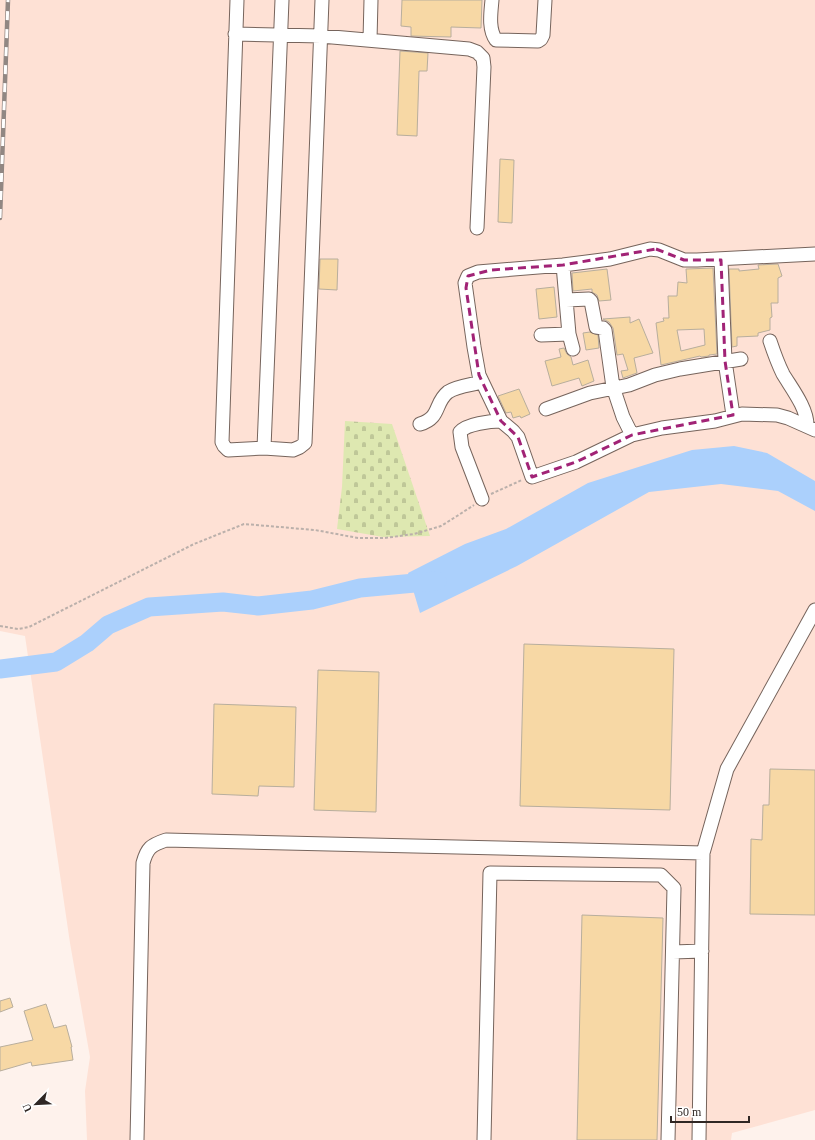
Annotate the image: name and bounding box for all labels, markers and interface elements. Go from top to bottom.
north arrow [16,1084,56,1124]
scale bar [671,1098,749,1124]
text: U [20,1102,34,1114]
text: 50 m [677,1105,702,1119]

